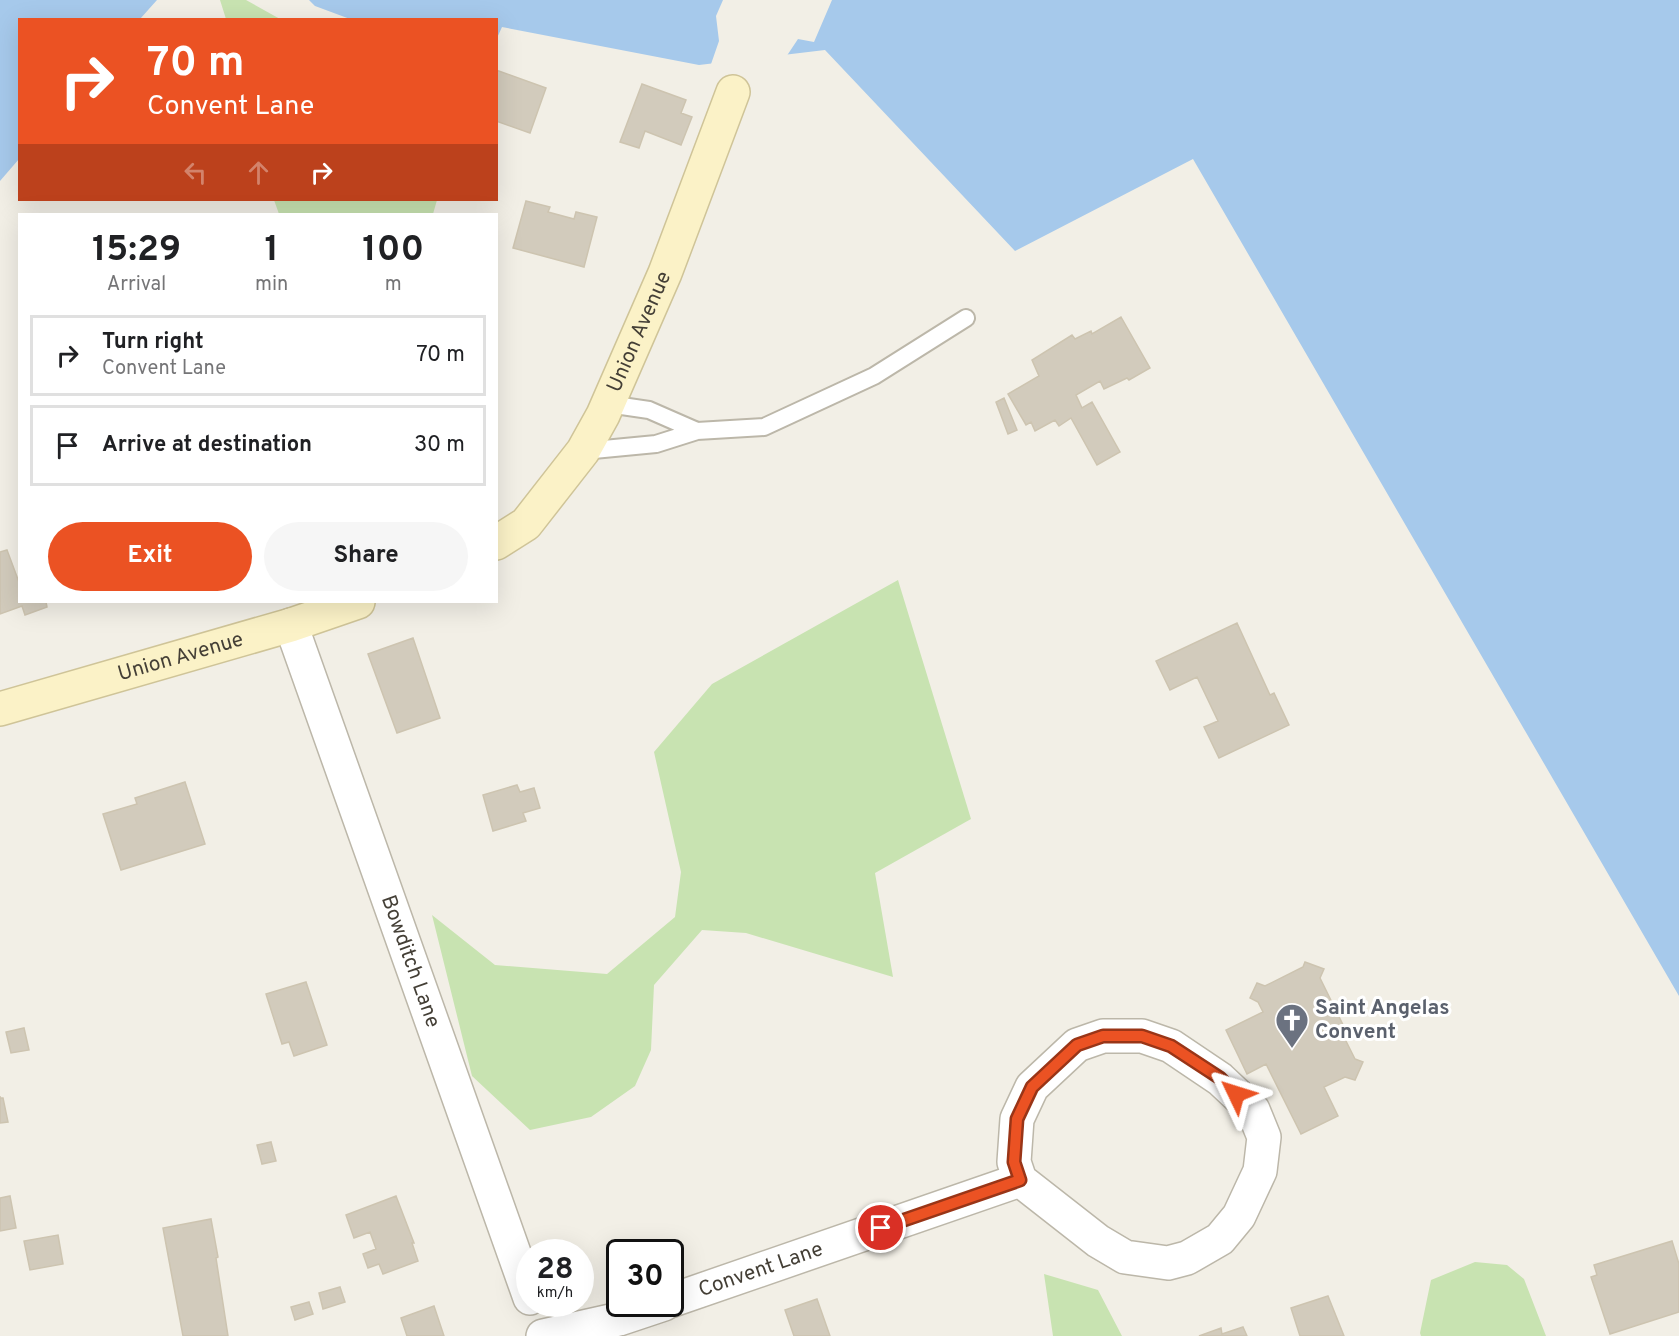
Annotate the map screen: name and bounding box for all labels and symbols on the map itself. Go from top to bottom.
street label: Union Avenue [601,267,678,397]
street label: Union Avenue [115,626,247,688]
street label: Bowditch Lane [374,891,446,1031]
place label: Saint Angelas Convent [1315,995,1450,1046]
church icon: Saint Angelas Convent [1274,1002,1310,1049]
position arrow [1204,1062,1268,1126]
pin [855,1202,906,1253]
street label: Convent Lane [695,1236,827,1304]
speed limit sign: 30 [606,1239,684,1317]

